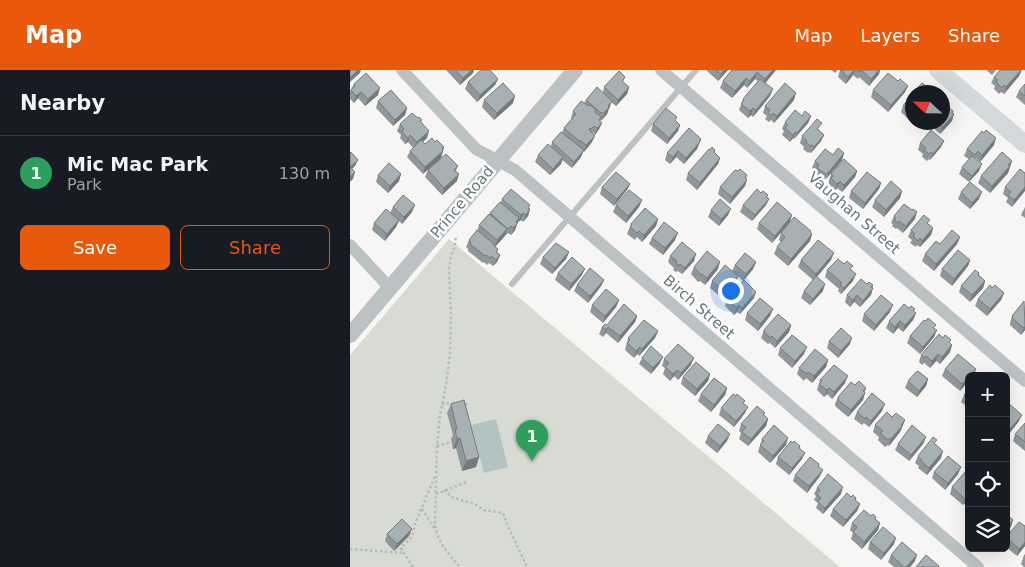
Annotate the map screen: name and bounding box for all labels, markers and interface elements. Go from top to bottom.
text: Map [25,21,82,49]
text: Map [794,25,832,46]
text: Layers [860,25,920,46]
text: Share [948,25,1000,46]
north arrow [905,85,950,130]
text: Nearby [20,91,105,115]
text: Mic Mac Park [67,153,208,175]
street label: Prince Road [427,162,497,242]
text: 1 [30,164,42,183]
text: 130 m [279,164,330,183]
street label: Vaughan Street [804,168,904,258]
text: Park [67,175,102,194]
button: Save [20,225,170,270]
button: Share [180,225,330,270]
street label: Birch Street [660,271,738,343]
your location [718,278,744,304]
map controls [965,372,1010,552]
button: + [965,372,1010,417]
button: − [965,417,1010,462]
pin: 1 [516,420,548,461]
button: locate [965,462,1010,507]
button: layers [965,507,1010,552]

